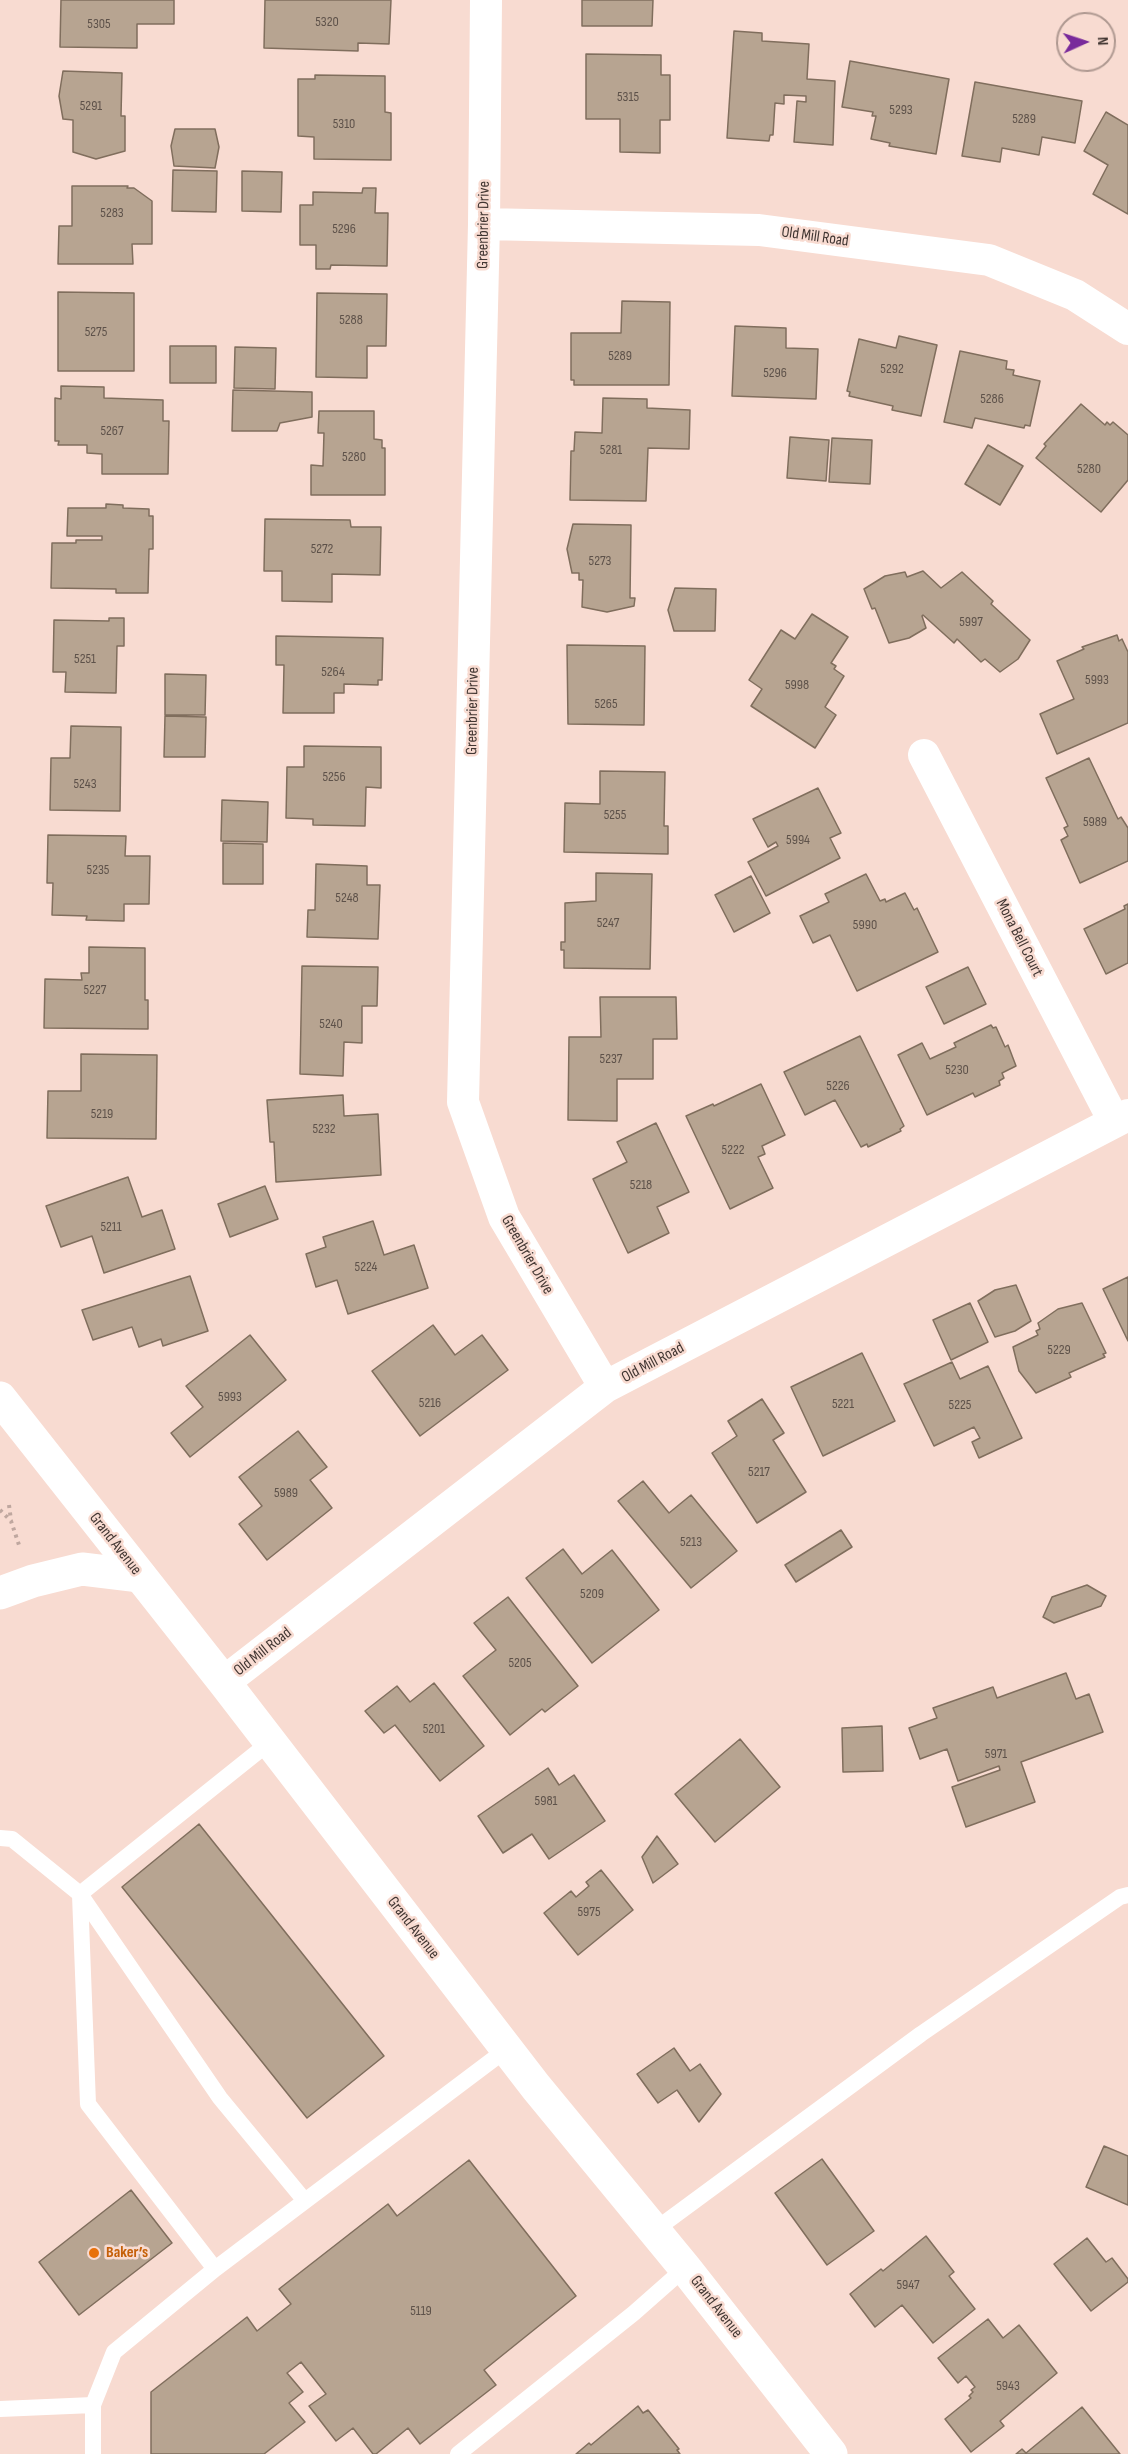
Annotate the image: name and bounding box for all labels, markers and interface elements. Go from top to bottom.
north arrow [1056,12,1116,72]
house number: 5320 [315,14,339,30]
house number: 5305 [87,16,111,32]
text: N [1093,36,1112,46]
house number: 5315 [617,89,639,105]
house number: 5291 [80,98,102,114]
house number: 5293 [889,102,913,118]
house number: 5289 [1012,111,1036,127]
house number: 5310 [333,116,355,132]
street label: Greenbrier Drive [474,181,494,269]
house number: 5283 [100,205,124,221]
house number: 5296 [332,221,356,237]
street label: Old Mill Road [780,223,850,251]
house number: 5288 [339,312,363,328]
house number: 5275 [85,324,107,340]
house number: 5289 [608,348,632,364]
house number: 5292 [880,361,904,377]
house number: 5296 [763,365,787,381]
house number: 5286 [980,391,1004,407]
house number: 5267 [100,423,124,439]
house number: 5281 [600,442,622,458]
house number: 5280 [342,449,366,465]
house number: 5280 [1077,461,1101,477]
house number: 5272 [311,541,333,557]
house number: 5273 [589,553,611,569]
house number: 5997 [959,614,983,630]
house number: 5251 [74,651,96,667]
house number: 5264 [321,664,345,680]
street label: Greenbrier Drive [463,667,483,755]
house number: 5993 [1085,672,1109,688]
house number: 5998 [785,677,809,693]
house number: 5265 [594,696,618,712]
house number: 5256 [322,769,346,785]
house number: 5243 [73,776,97,792]
house number: 5255 [604,807,626,823]
house number: 5989 [1083,814,1107,830]
house number: 5994 [786,832,810,848]
house number: 5235 [87,862,109,878]
house number: 5248 [335,890,359,906]
street label: Mona Bell Court [991,896,1047,980]
house number: 5247 [597,915,619,931]
house number: 5990 [853,917,877,933]
house number: 5227 [84,982,106,998]
house number: 5240 [319,1016,343,1032]
house number: 5237 [600,1051,622,1067]
house number: 5230 [945,1062,969,1078]
house number: 5226 [826,1078,850,1094]
house number: 5219 [91,1106,113,1122]
house number: 5232 [312,1121,336,1137]
house number: 5222 [722,1142,744,1158]
house number: 5218 [630,1177,652,1193]
street label: Greenbrier Drive [497,1212,557,1298]
house number: 5211 [100,1219,122,1235]
house number: 5224 [355,1259,377,1275]
street label: Old Mill Road [619,1339,687,1387]
house number: 5229 [1047,1342,1071,1358]
house number: 5993 [218,1389,242,1405]
house number: 5216 [419,1395,441,1411]
house number: 5221 [832,1396,854,1412]
house number: 5225 [949,1397,971,1413]
house number: 5217 [748,1464,770,1480]
house number: 5989 [274,1485,298,1501]
street label: Grand Avenue [85,1509,145,1579]
house number: 5213 [680,1534,702,1550]
house number: 5209 [580,1586,604,1602]
street label: Old Mill Road [230,1624,296,1680]
house number: 5205 [508,1655,532,1671]
house number: 5201 [423,1721,445,1737]
house number: 5971 [985,1746,1007,1762]
house number: 5981 [535,1793,557,1809]
street label: Grand Avenue [383,1893,443,1963]
house number: 5975 [577,1904,601,1920]
place label: Baker’s [106,2243,148,2263]
marker: Baker’s [87,2246,101,2260]
street label: Grand Avenue [686,2272,746,2342]
house number: 5947 [896,2277,920,2293]
house number: 5119 [410,2303,432,2319]
house number: 5943 [996,2378,1020,2394]

